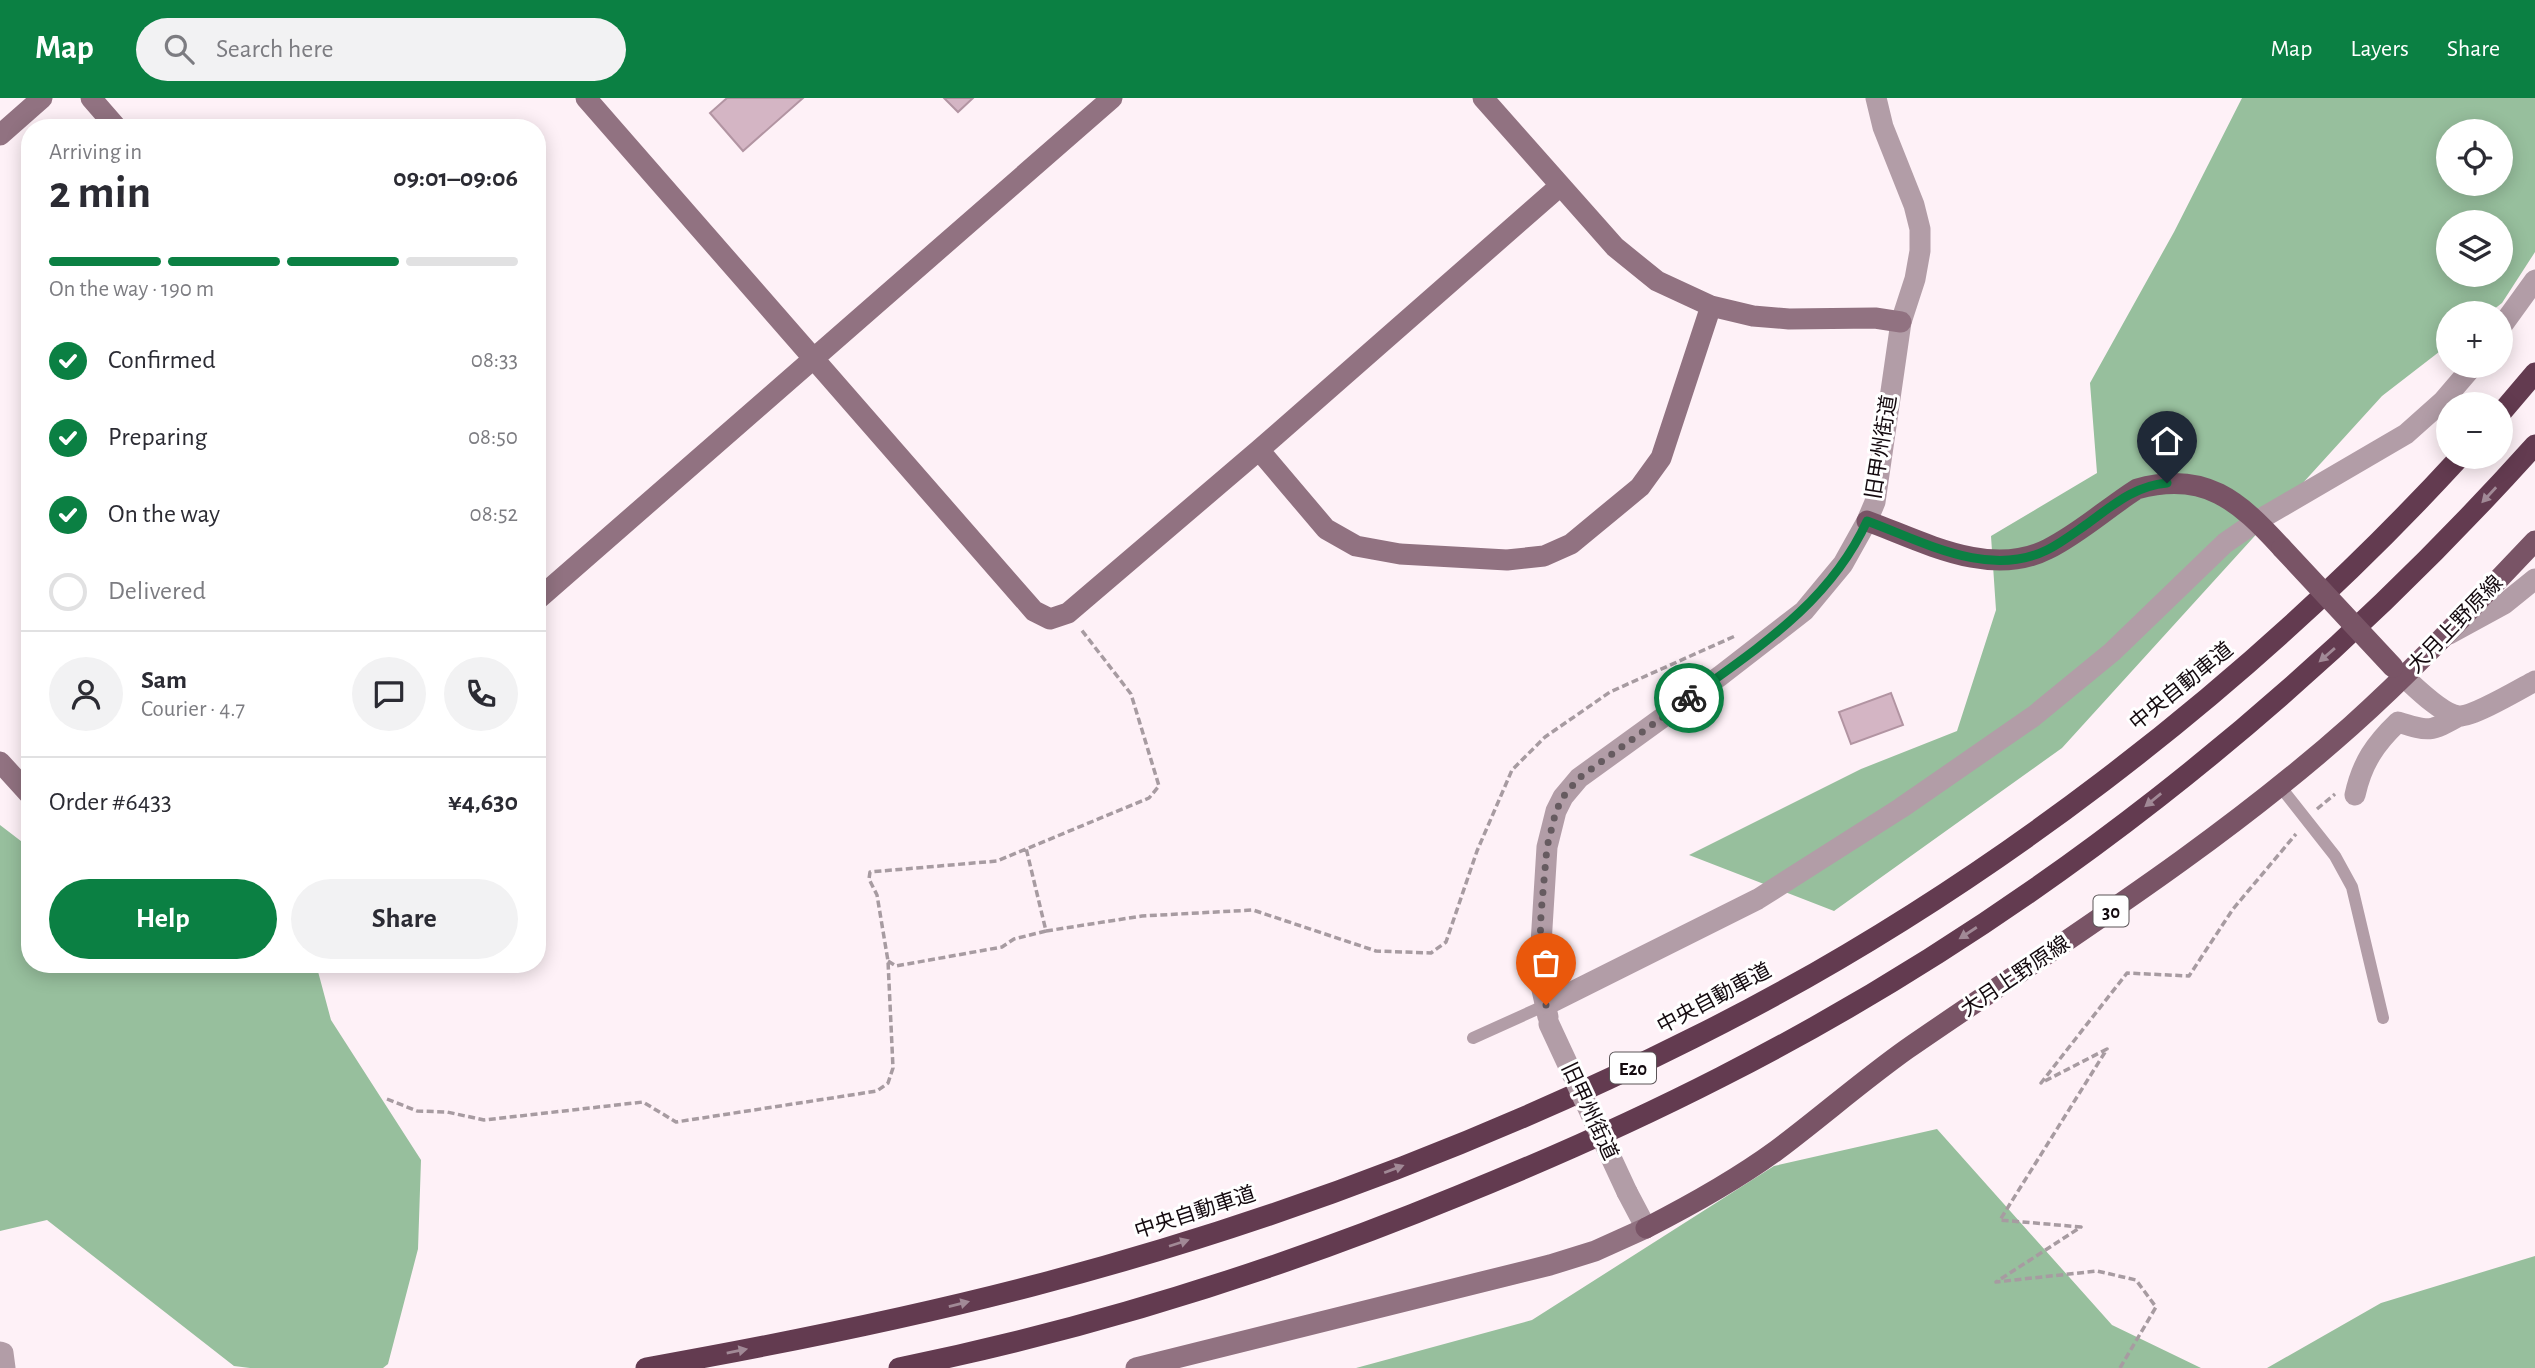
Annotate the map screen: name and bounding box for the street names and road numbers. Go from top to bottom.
street label: 旧甲州街道 [1862,393,1900,501]
street label: 大月上野原線 [2403,571,2507,677]
street label: 中央自動車道 [2125,638,2237,734]
road number: 30 [2094,896,2128,926]
street label: 大月上野原線 [1957,932,2073,1020]
street label: 中央自動車道 [1653,959,1775,1037]
road number: E20 [1610,1052,1656,1084]
street label: 旧甲州街道 [1558,1059,1622,1163]
street label: 中央自動車道 [1132,1182,1258,1242]

